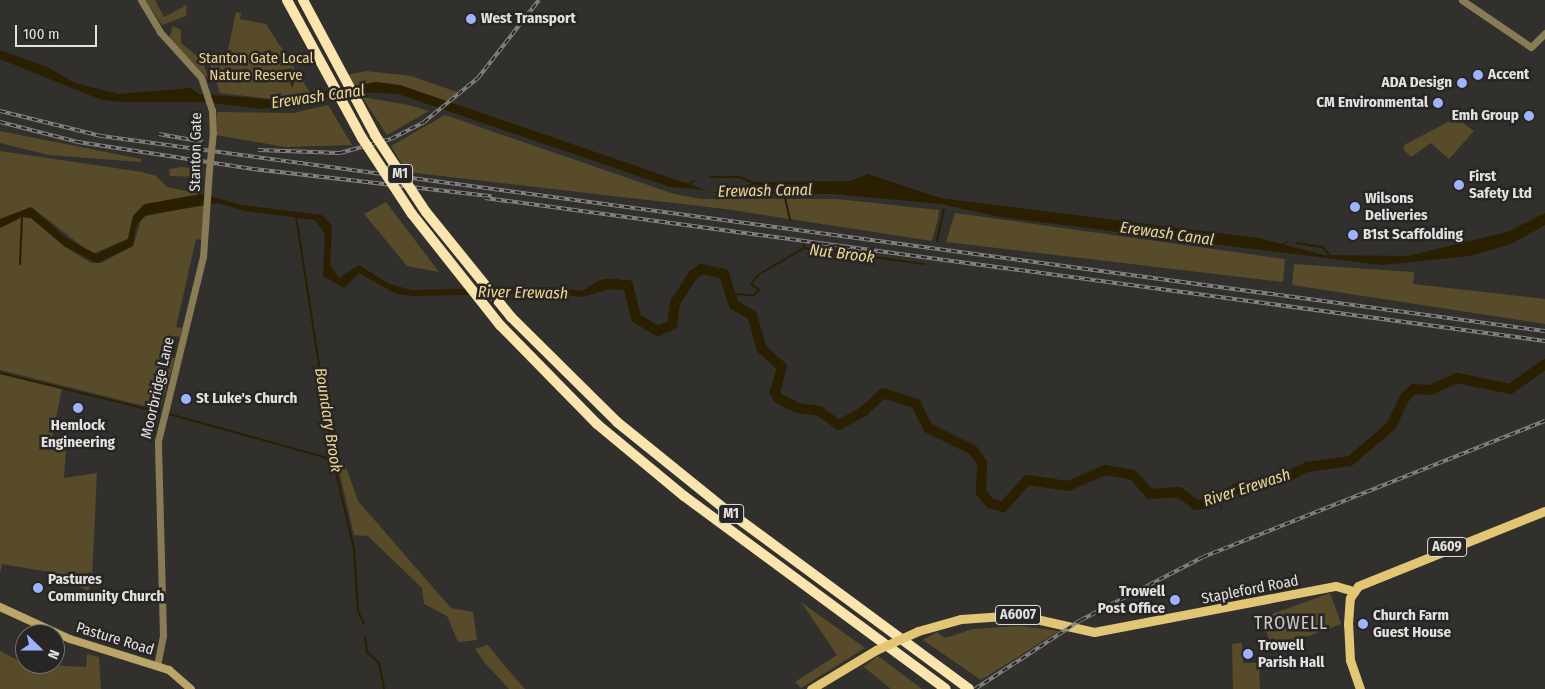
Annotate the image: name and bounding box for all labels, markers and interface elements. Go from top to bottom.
place label: West Transport [481,10,576,28]
marker: West Transport [465,13,477,25]
scale bar [18,15,100,47]
text: 100 m [23,25,60,43]
park label: Stanton Gate Local Nature Reserve [199,49,313,84]
place label: Accent [1488,66,1529,84]
marker: Accent [1472,69,1484,81]
place label: ADA Design [1382,74,1452,92]
marker: ADA Design [1456,77,1468,89]
water label: Erewash Canal [270,81,366,113]
place label: CM Environmental [1316,94,1428,112]
marker: CM Environmental [1432,97,1444,109]
place label: Emh Group [1452,107,1519,125]
marker: Emh Group [1523,110,1535,122]
street label: Stanton Gate [186,112,206,192]
road number: M1 [386,162,414,185]
place label: First Safety Ltd [1469,167,1532,202]
marker: First Safety Ltd [1453,179,1465,191]
water label: Erewash Canal [718,181,812,201]
place label: Wilsons Deliveries [1365,189,1428,224]
marker: Wilsons Deliveries [1349,201,1361,213]
water label: Erewash Canal [1119,218,1215,250]
place label: B1st Scaffolding [1363,226,1463,244]
marker: B1st Scaffolding [1347,229,1359,241]
water label: Nut Brook [808,240,876,268]
water label: River Erewash [478,283,568,303]
street label: Moorbridge Lane [138,335,178,441]
water label: Boundary Brook [310,366,346,474]
place label: St Luke's Church [196,390,297,408]
marker: St Luke's Church [180,393,192,405]
marker: Hemlock Engineering [72,402,84,414]
place label: Hemlock Engineering [41,416,115,451]
water label: River Erewash [1201,465,1293,511]
road number: M1 [717,502,745,526]
road number: A609 [1427,536,1467,558]
place label: Pastures Community Church [48,570,164,605]
street label: Stapleford Road [1200,572,1300,608]
marker: Pastures Community Church [32,582,44,594]
place label: Trowell Post Office [1098,582,1165,617]
marker: Trowell Post Office [1169,594,1181,606]
road number: A6007 [994,604,1042,626]
place label: Church Farm Guest House [1373,606,1451,641]
district label: TROWELL [1253,612,1329,634]
marker: Church Farm Guest House [1357,618,1369,630]
street label: Pasture Road [74,619,156,659]
north arrow [15,624,65,674]
place label: Trowell Parish Hall [1258,636,1324,671]
text: N [44,647,63,661]
marker: Trowell Parish Hall [1242,648,1254,660]

